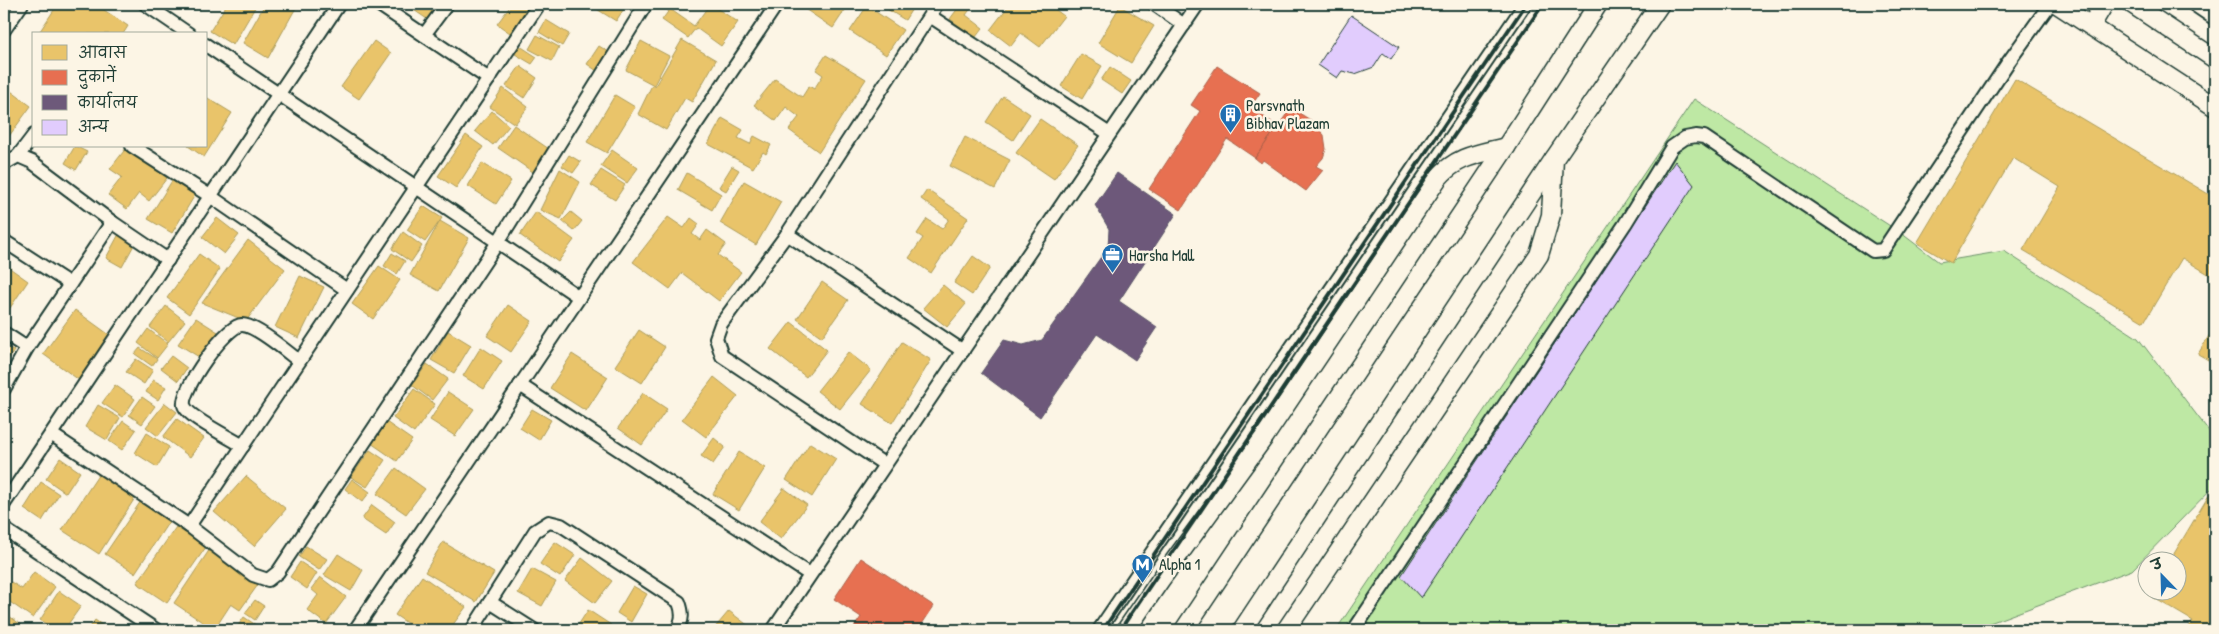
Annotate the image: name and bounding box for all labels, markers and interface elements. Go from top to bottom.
legend [32,32,208,148]
text: आवास [78,42,127,63]
text: दुकानें [77,64,117,89]
text: कार्यालय [77,91,138,113]
place label: Parsvnath Bibhav Plazam [1246,94,1330,134]
building icon: Parsvnath Bibhav Plazam [1218,102,1242,133]
text: अन्य [78,116,110,137]
office icon: Harsha Mall [1101,243,1125,274]
place label: Harsha Mall [1129,244,1195,266]
metro station icon: Alpha 1 [1131,552,1155,583]
north arrow [2136,552,2186,602]
text: उ [2147,552,2166,575]
place label: Alpha 1 [1159,553,1201,575]

